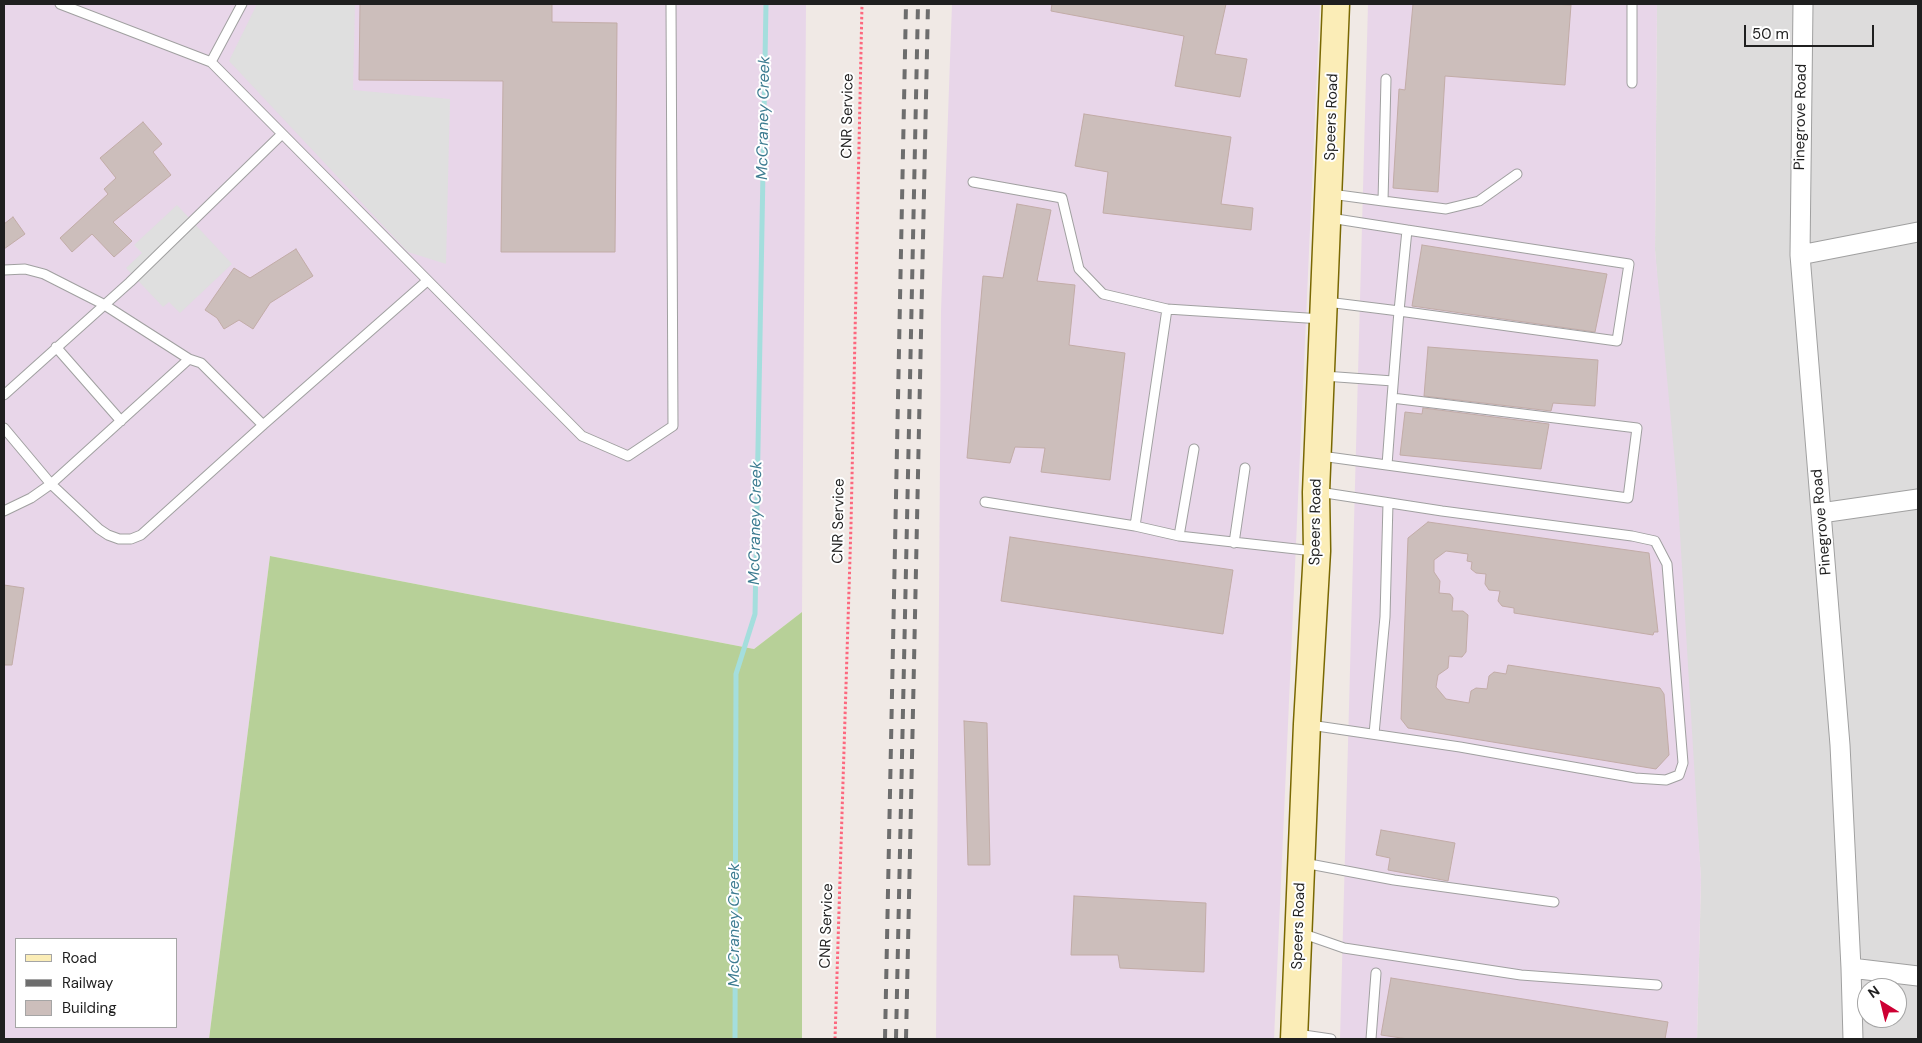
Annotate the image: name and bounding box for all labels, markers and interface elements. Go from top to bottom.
scale bar [1747,15,1877,47]
text: 50 m [1752,24,1789,44]
water label: McCraney Creek [753,56,775,180]
street label: Pinegrove Road [1791,64,1811,170]
street label: CNR Service [838,73,858,159]
street label: Speers Road [1321,73,1343,161]
water label: McCraney Creek [745,461,767,585]
street label: Pinegrove Road [1808,468,1836,576]
street label: CNR Service [829,478,849,564]
street label: Speers Road [1306,478,1326,566]
water label: McCraney Creek [725,863,745,987]
street label: Speers Road [1288,882,1310,970]
street label: CNR Service [817,883,837,969]
legend [15,938,178,1028]
text: Road [62,948,97,968]
text: Railway [62,973,113,993]
north arrow [1857,978,1907,1028]
text: N [1864,981,1883,1002]
text: Building [62,998,117,1018]

